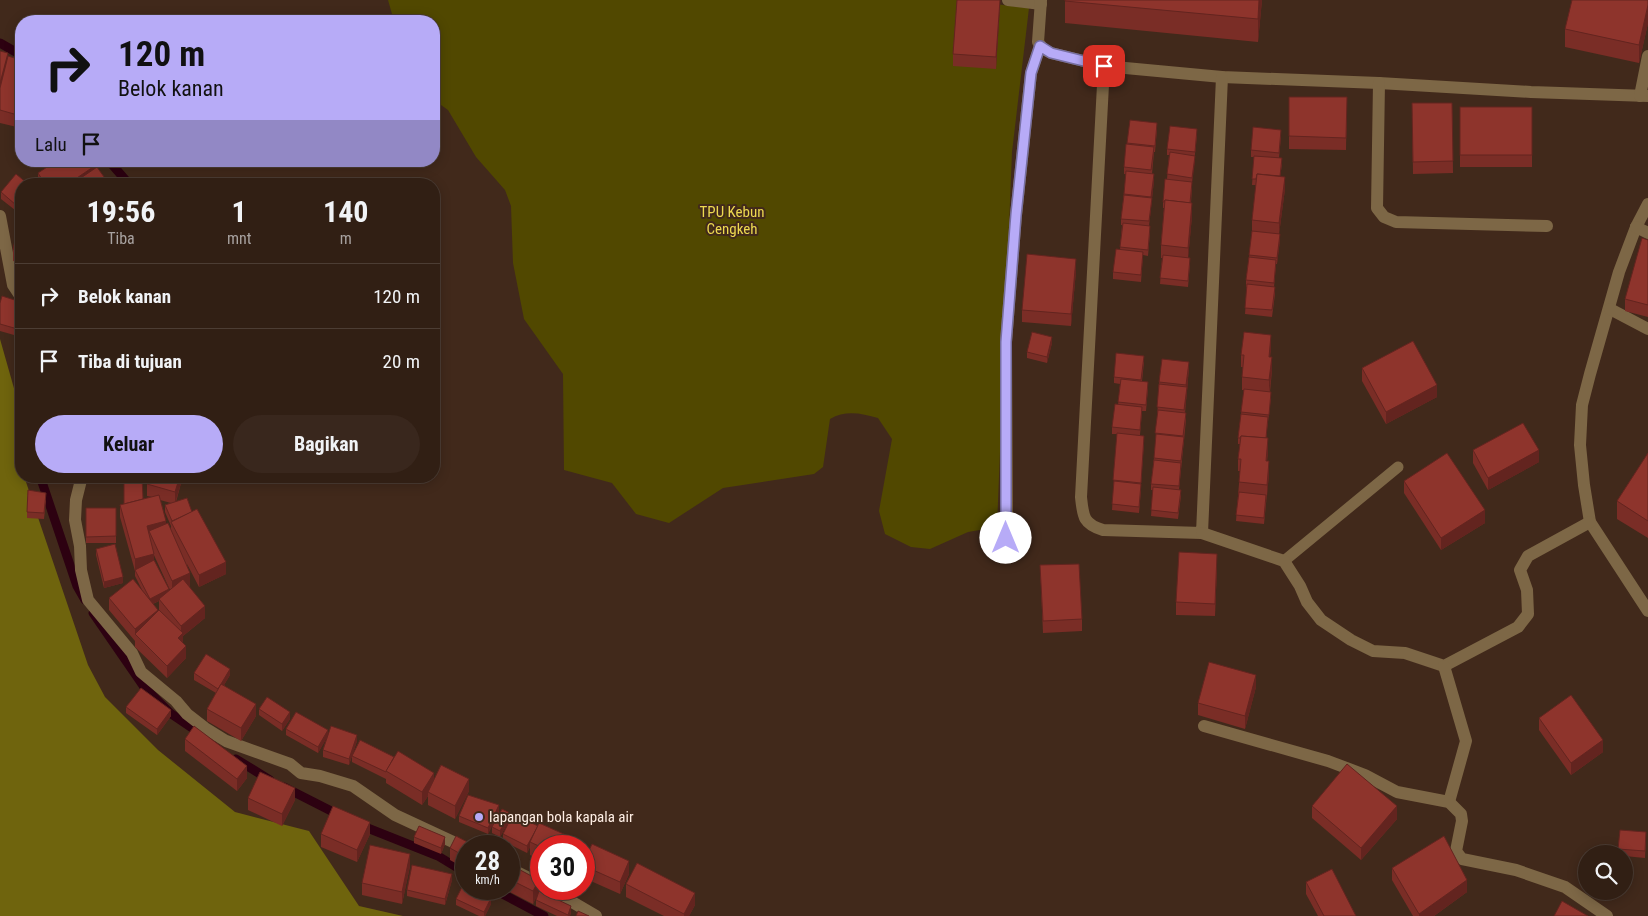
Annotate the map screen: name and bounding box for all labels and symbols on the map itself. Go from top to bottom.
pin [1083,45,1125,87]
park label: TPU Kebun Cengkeh [700,203,764,238]
position arrow [979,511,1031,563]
place label: lapangan bola kapala air [489,808,634,826]
marker: lapangan bola kapala air [473,811,485,823]
speed limit sign: 30 [530,835,595,900]

